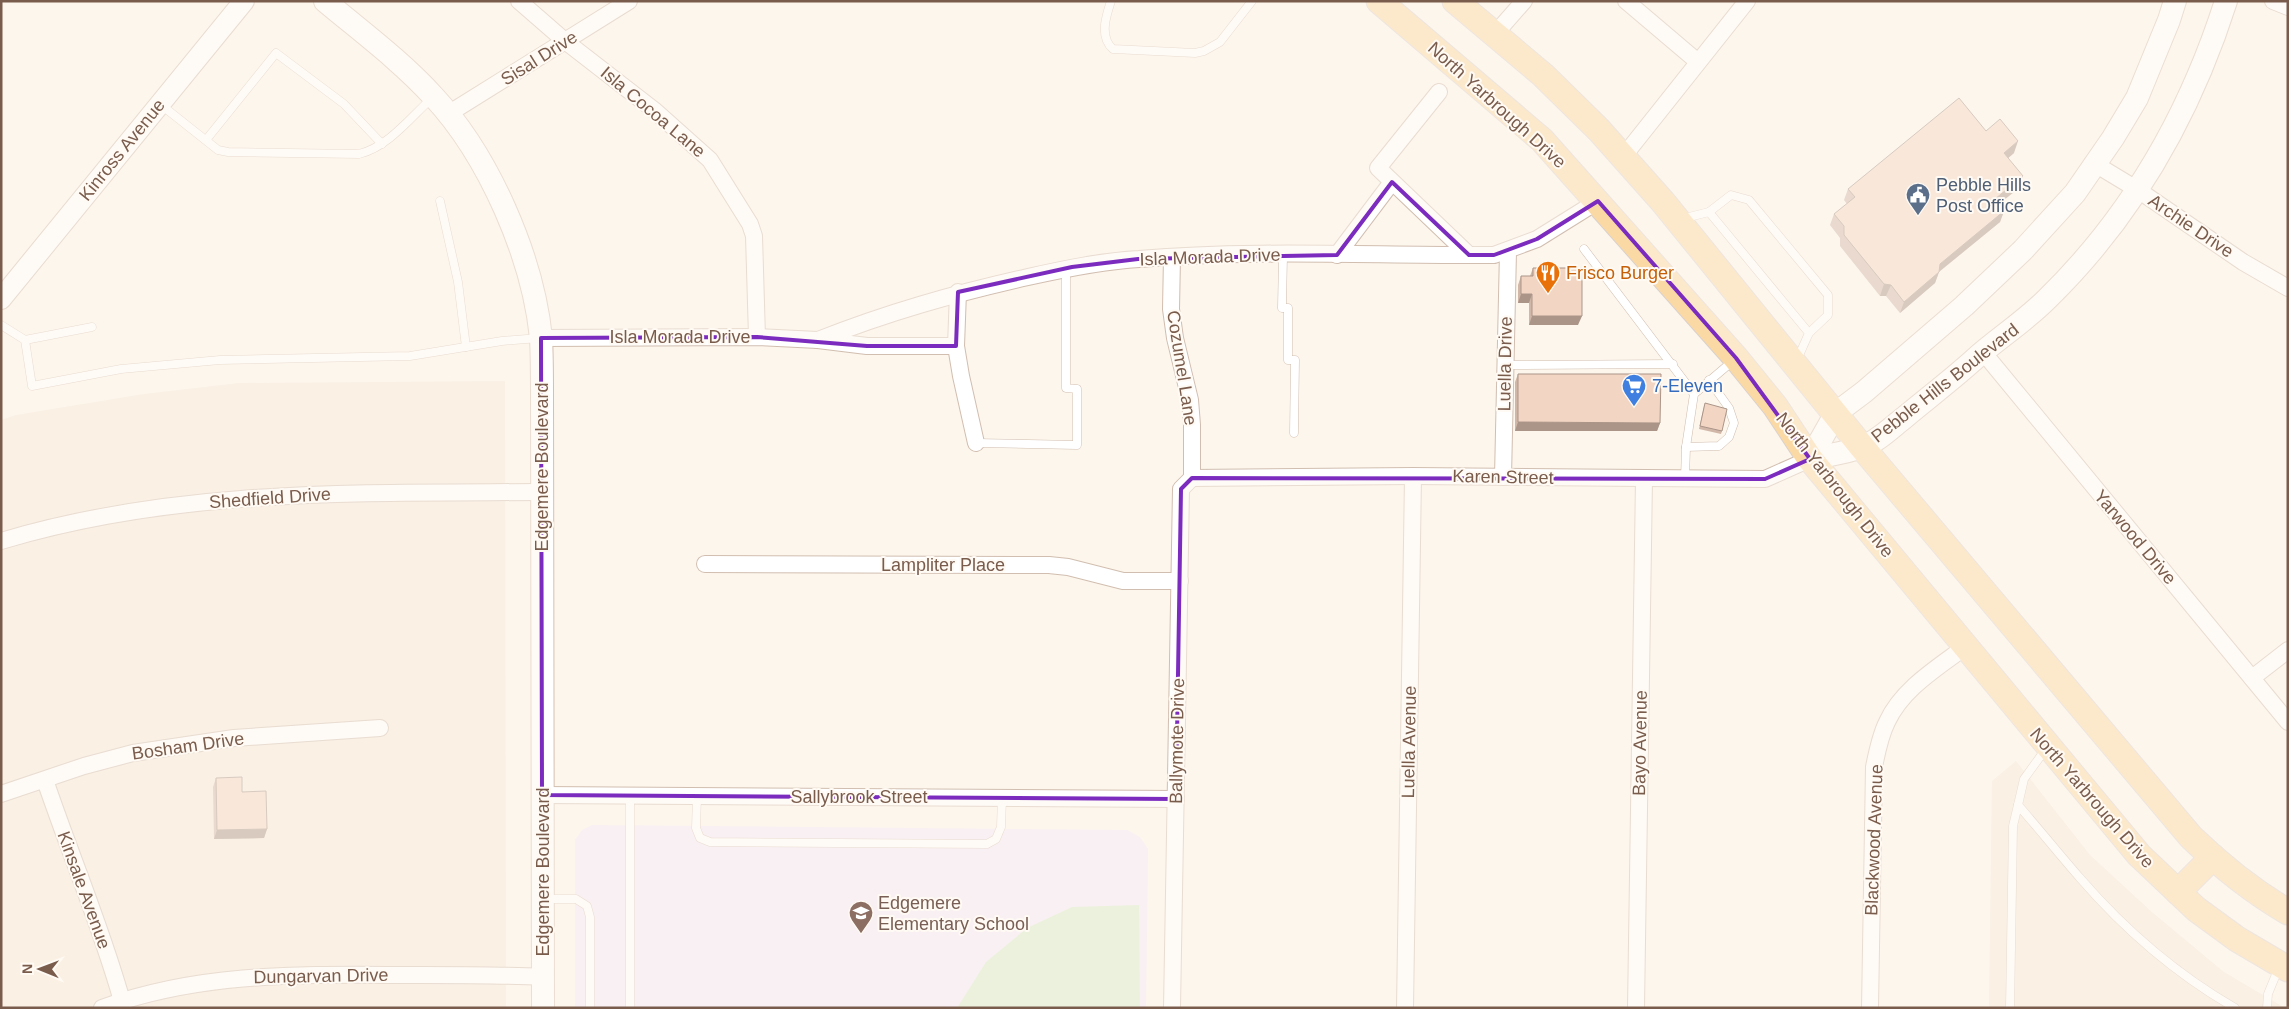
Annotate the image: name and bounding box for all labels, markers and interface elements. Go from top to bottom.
street label: Sisal Drive [497,27,581,89]
street label: North Yarbrough Drive [1424,38,1570,172]
street label: Isla Cocoa Lane [597,63,709,161]
street label: Kinross Avenue [75,95,169,205]
place label: Pebble Hills Post Office [1936,175,2031,216]
public building icon: Pebble Hills Post Office [1905,182,1931,216]
street label: Archie Drive [2145,190,2237,262]
street label: Isla Morada Drive [1139,245,1281,269]
restaurant icon: Frisco Burger [1535,260,1561,294]
place label: Frisco Burger [1566,263,1674,283]
street label: Cozumel Lane [1163,309,1201,427]
street label: Luella Drive [1494,316,1516,412]
street label: Pebble Hills Boulevard [1867,319,2023,447]
street label: Isla Morada Drive [609,327,751,347]
supermarket icon: 7-Eleven [1621,373,1647,407]
place label: 7-Eleven [1652,376,1723,396]
street label: Edgemere Boulevard [532,382,552,552]
street label: North Yarbrough Drive [1772,409,1898,561]
street label: Karen Street [1452,466,1554,488]
street label: Shedfield Drive [208,484,332,512]
street label: Yarwood Drive [2090,486,2180,588]
street label: Lampliter Place [881,555,1005,575]
street label: Ballymote Drive [1166,678,1188,804]
street label: Luella Avenue [1398,685,1420,799]
street label: Bayo Avenue [1629,690,1651,796]
street label: North Yarbrough Drive [2026,724,2158,872]
street label: Bosham Drive [131,728,245,764]
street label: Blackwood Avenue [1861,764,1887,916]
street label: Edgemere Boulevard [533,787,553,957]
street label: Sallybrook Street [790,787,928,807]
street label: Kinsale Avenue [53,828,115,952]
place label: Edgemere Elementary School [878,893,1029,934]
school or university icon: Edgemere Elementary School [848,900,874,934]
north arrow [15,944,65,994]
text: N [19,964,35,974]
street label: Dungarvan Drive [253,965,389,987]

